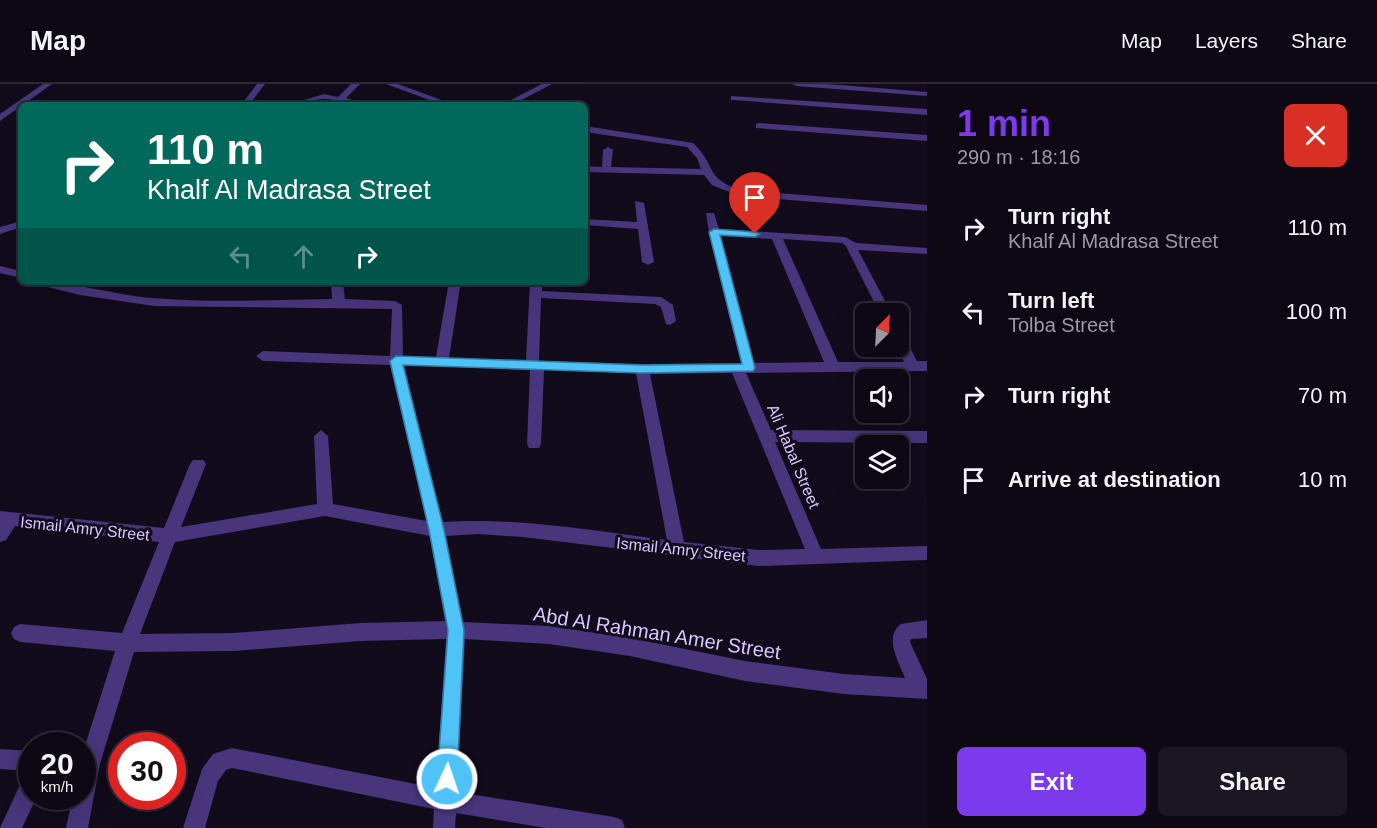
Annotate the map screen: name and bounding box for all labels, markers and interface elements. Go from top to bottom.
text: Map [30,25,86,56]
text: Map [1121,29,1162,52]
text: Layers [1195,29,1258,52]
text: Share [1291,29,1347,52]
text: 1 min [957,103,1051,144]
button: close [1284,104,1347,167]
icon: right [48,126,126,204]
text: 110 m [147,126,264,173]
text: 290 m · 18:16 [957,146,1080,168]
pin [729,172,780,234]
text: Khalf Al Madrasa Street [147,175,431,205]
icon: arrive [738,181,771,214]
text: Turn right [1008,204,1110,229]
icon: right [957,212,990,245]
text: 110 m [1287,215,1347,240]
text: Khalf Al Madrasa Street [1008,230,1218,252]
icon: left [224,240,257,273]
icon: ahead [287,240,320,273]
icon: right [350,240,383,273]
text: Turn left [1008,288,1094,313]
icon: left [957,296,990,329]
text: 100 m [1286,299,1347,324]
north arrow [855,303,909,357]
map controls [855,303,909,489]
text: Tolba Street [1008,314,1115,336]
button: sound [855,369,909,423]
icon: right [957,380,990,413]
text: Turn right [1008,383,1110,408]
text: 70 m [1298,383,1347,408]
street label: Ali Habal Street [764,402,823,511]
button: layers [855,435,909,489]
icon: arrive [957,464,990,497]
text: Arrive at destination [1008,467,1221,492]
text: 10 m [1298,467,1347,492]
street label: Ismail Amry Street [20,513,151,544]
street label: Ismail Amry Street [616,534,747,565]
street label: Abd Al Rahman Amer Street [532,603,783,663]
speed limit sign: 30 [108,732,186,810]
text: 20 [40,747,74,780]
position arrow [415,747,479,811]
button: Exit [957,747,1146,816]
button: Share [1158,747,1347,816]
text: km/h [41,778,73,795]

